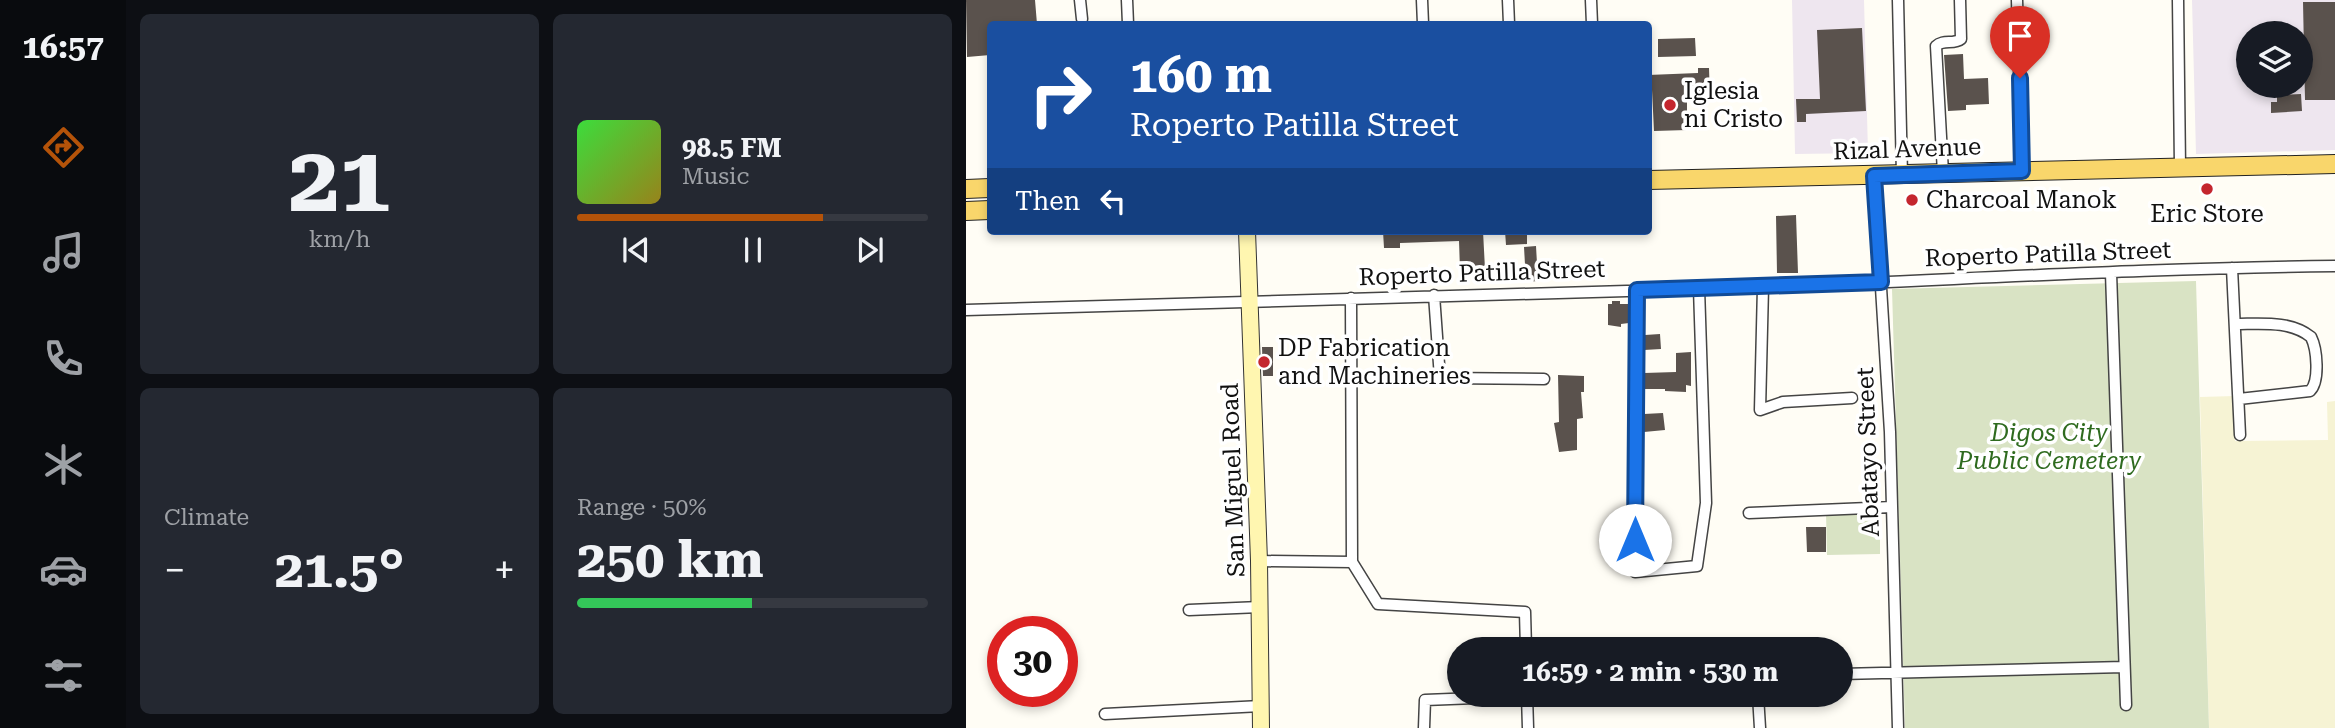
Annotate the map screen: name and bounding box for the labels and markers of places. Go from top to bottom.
pin [1990,6,2050,78]
place label: Iglesia ni Cristo [1684,77,1783,133]
marker: Iglesia ni Cristo [1662,97,1678,113]
marker: Eric Store [2199,181,2215,197]
place label: Charcoal Manok [1926,186,2117,214]
marker: Charcoal Manok [1904,192,1920,208]
place label: Eric Store [2150,200,2264,228]
place label: DP Fabrication and Machineries [1278,334,1471,390]
marker: DP Fabrication and Machineries [1256,354,1272,370]

